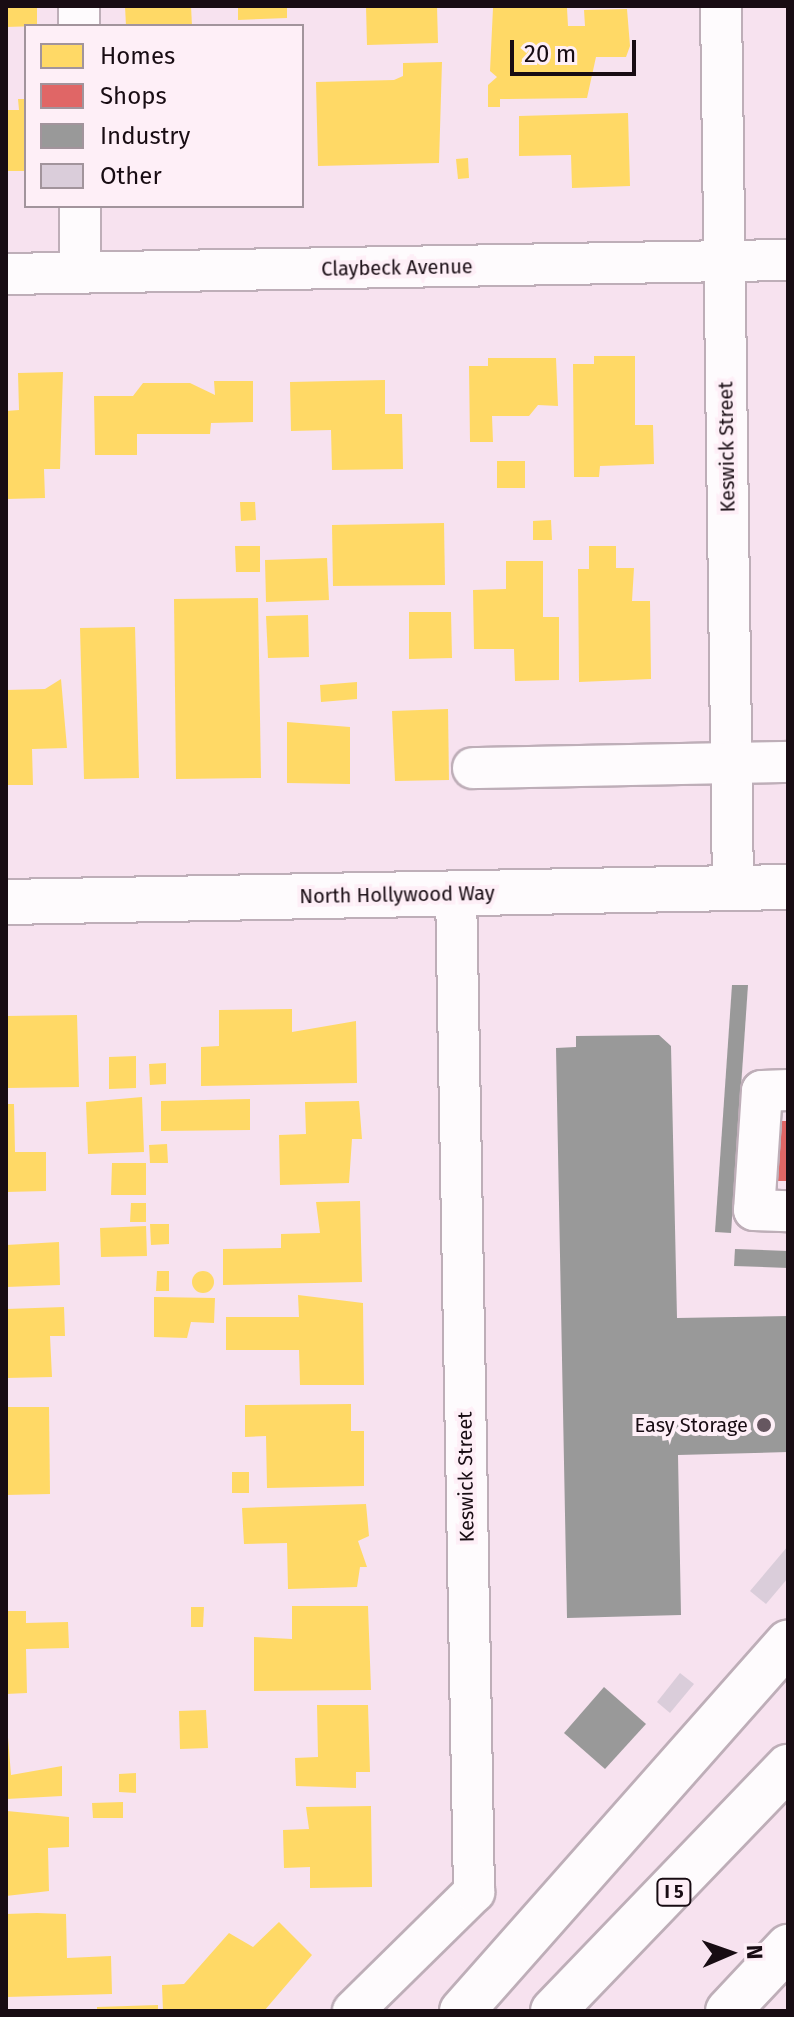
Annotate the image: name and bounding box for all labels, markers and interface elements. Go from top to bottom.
legend [24,24,304,208]
scale bar [514,24,640,74]
text: 20 m [524,40,576,68]
text: Homes [100,42,175,70]
text: Shops [100,82,167,110]
text: Industry [100,122,190,150]
text: Other [100,162,162,190]
street label: Claybeck Avenue [321,255,473,281]
street label: Keswick Street [714,381,740,513]
street label: North Hollywood Way [299,881,495,909]
street label: Keswick Street [453,1411,479,1543]
place label: Easy Storage [635,1413,748,1437]
marker: Easy Storage [755,1416,773,1434]
road number: I 5 [656,1878,692,1906]
north arrow [690,1913,770,1993]
text: N [741,1944,768,1960]

